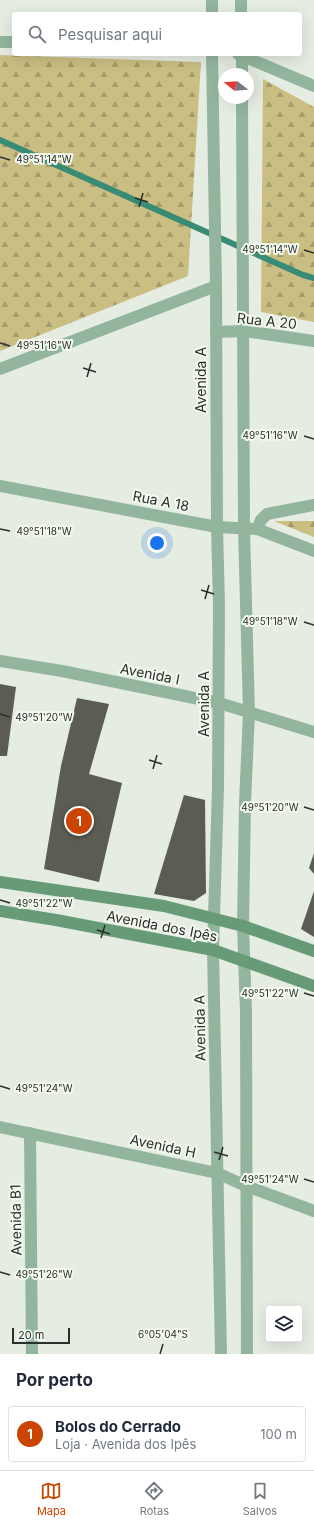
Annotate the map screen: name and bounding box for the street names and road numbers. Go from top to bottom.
street label: Rua A 20 [236,309,298,332]
street label: Avenida A [192,347,209,413]
street label: Rua A 18 [131,487,191,514]
street label: Avenida I [119,659,181,688]
street label: Avenida A [195,671,212,737]
street label: Avenida dos Ipês [105,906,219,945]
street label: Avenida A [190,994,209,1061]
street label: Avenida H [129,1130,198,1161]
street label: Avenida B1 [6,1184,25,1256]

